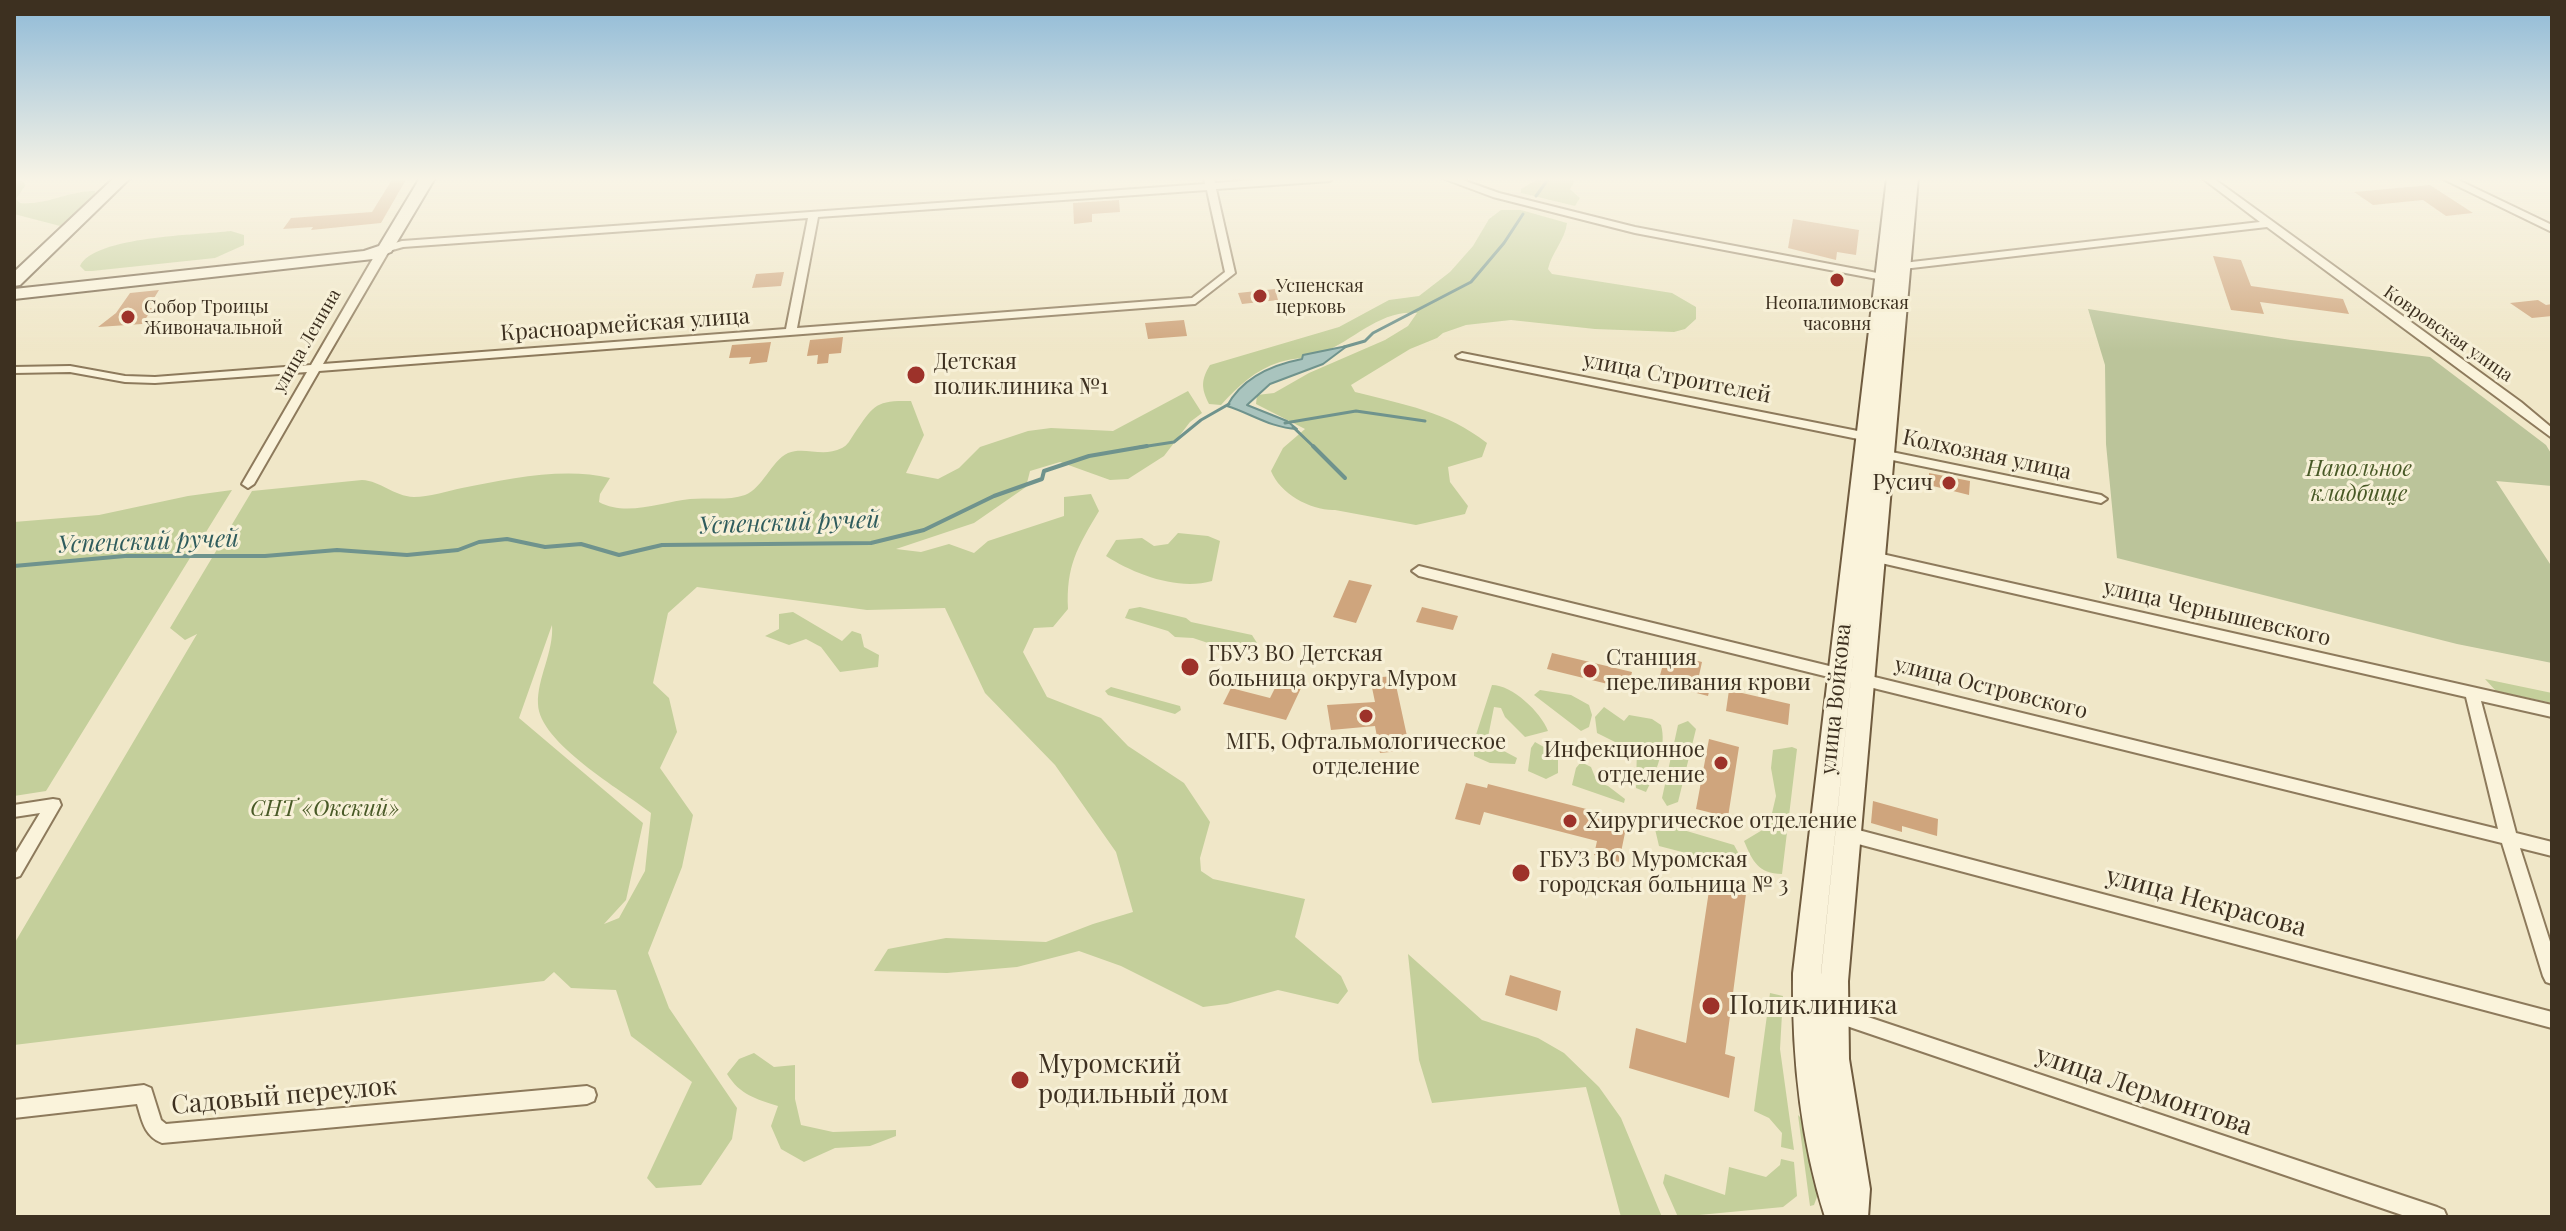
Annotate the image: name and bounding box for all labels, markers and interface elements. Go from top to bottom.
marker: Неопалимовская часовня [1828,271,1846,289]
place label: Успенская церковь [1276,275,1364,318]
street label: Ковровская улица [2379,281,2517,387]
street label: улица Ленина [269,285,345,397]
marker: Успенская церковь [1251,287,1269,305]
place label: Неопалимовская часовня [1765,292,1909,334]
place label: Собор Троицы Живоначальной [144,296,283,338]
street label: Красноармейская улица [499,303,751,347]
marker: Собор Троицы Живоначальной [119,308,137,326]
street label: улица Строителей [1581,347,1773,409]
place label: Детская поликлиника №1 [934,349,1108,400]
marker: Детская поликлиника №1 [905,364,927,386]
street label: Колхозная улица [1900,424,2074,486]
park label: Напольное кладбище [2306,456,2412,508]
place label: Русич [1872,470,1933,496]
marker: Русич [1940,474,1958,492]
water label: Успенский ручей [698,505,880,541]
water label: Успенский ручей [57,524,239,560]
street label: улица Чернышевского [2101,574,2333,652]
street label: улица Войкова [1815,622,1857,776]
place label: ГБУЗ ВО Детская больница округа Муром [1208,641,1457,692]
place label: Станция переливания крови [1606,645,1811,696]
street label: улица Островского [1892,651,2090,725]
marker: ГБУЗ ВО Детская больница округа Муром [1179,656,1201,678]
marker: Станция переливания крови [1581,662,1599,680]
marker: МГБ, Офтальмологическое отделение [1357,707,1375,725]
place label: МГБ, Офтальмологическое отделение [1226,729,1506,780]
place label: Инфекционное отделение [1544,737,1705,788]
marker: Инфекционное отделение [1712,754,1730,772]
park label: СНТ «Окский» [250,796,400,822]
place label: Хирургическое отделение [1586,808,1857,834]
marker: Хирургическое отделение [1561,812,1579,830]
place label: ГБУЗ ВО Муромская городская больница № 3 [1539,847,1788,898]
street label: улица Некрасова [2102,860,2310,944]
marker: ГБУЗ ВО Муромская городская больница № 3 [1510,862,1532,884]
place label: Поликлиника [1729,990,1897,1022]
marker: Поликлиника [1700,995,1722,1017]
street label: улица Лермонтова [2032,1039,2256,1143]
place label: Муромский родильный дом [1038,1049,1229,1110]
marker: Муромский родильный дом [1009,1069,1031,1091]
street label: Садовый переулок [170,1071,398,1121]

